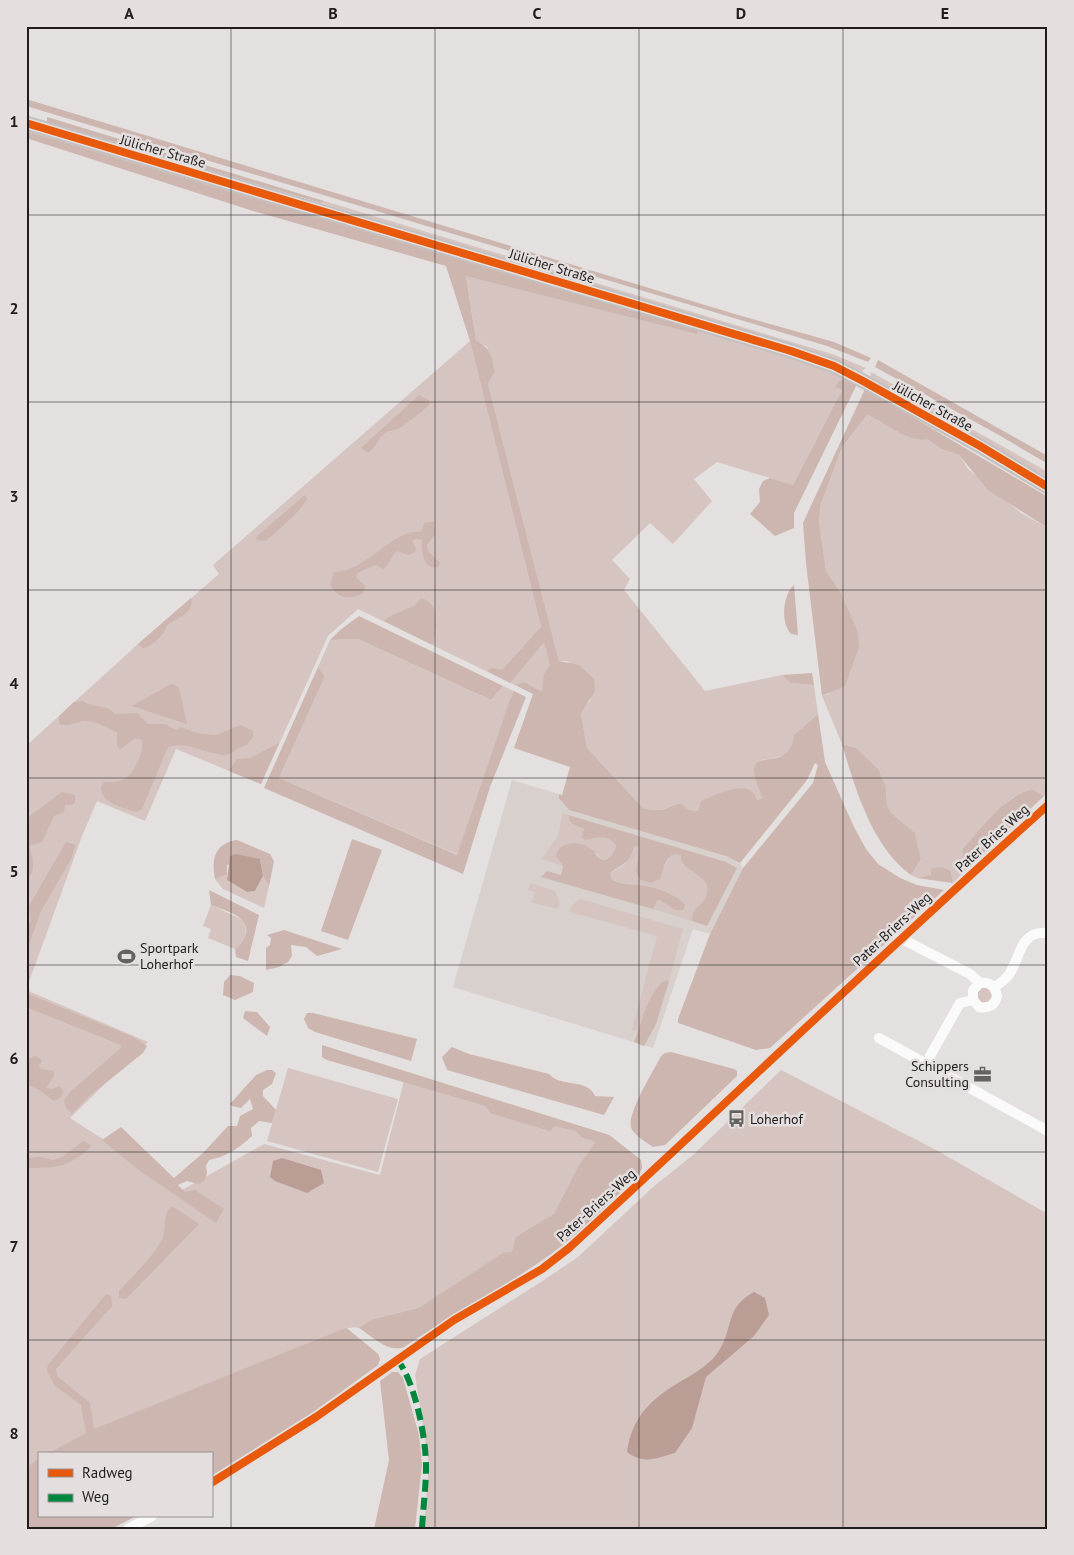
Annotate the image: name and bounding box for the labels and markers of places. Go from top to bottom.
place label: Sportpark Loherhof [140,939,199,973]
sports icon: Sportpark Loherhof [116,946,136,966]
place label: Schippers Consulting [905,1057,969,1091]
office icon: Schippers Consulting [973,1064,993,1084]
bus stop icon: Loherhof [726,1109,746,1129]
place label: Loherhof [750,1110,803,1128]

